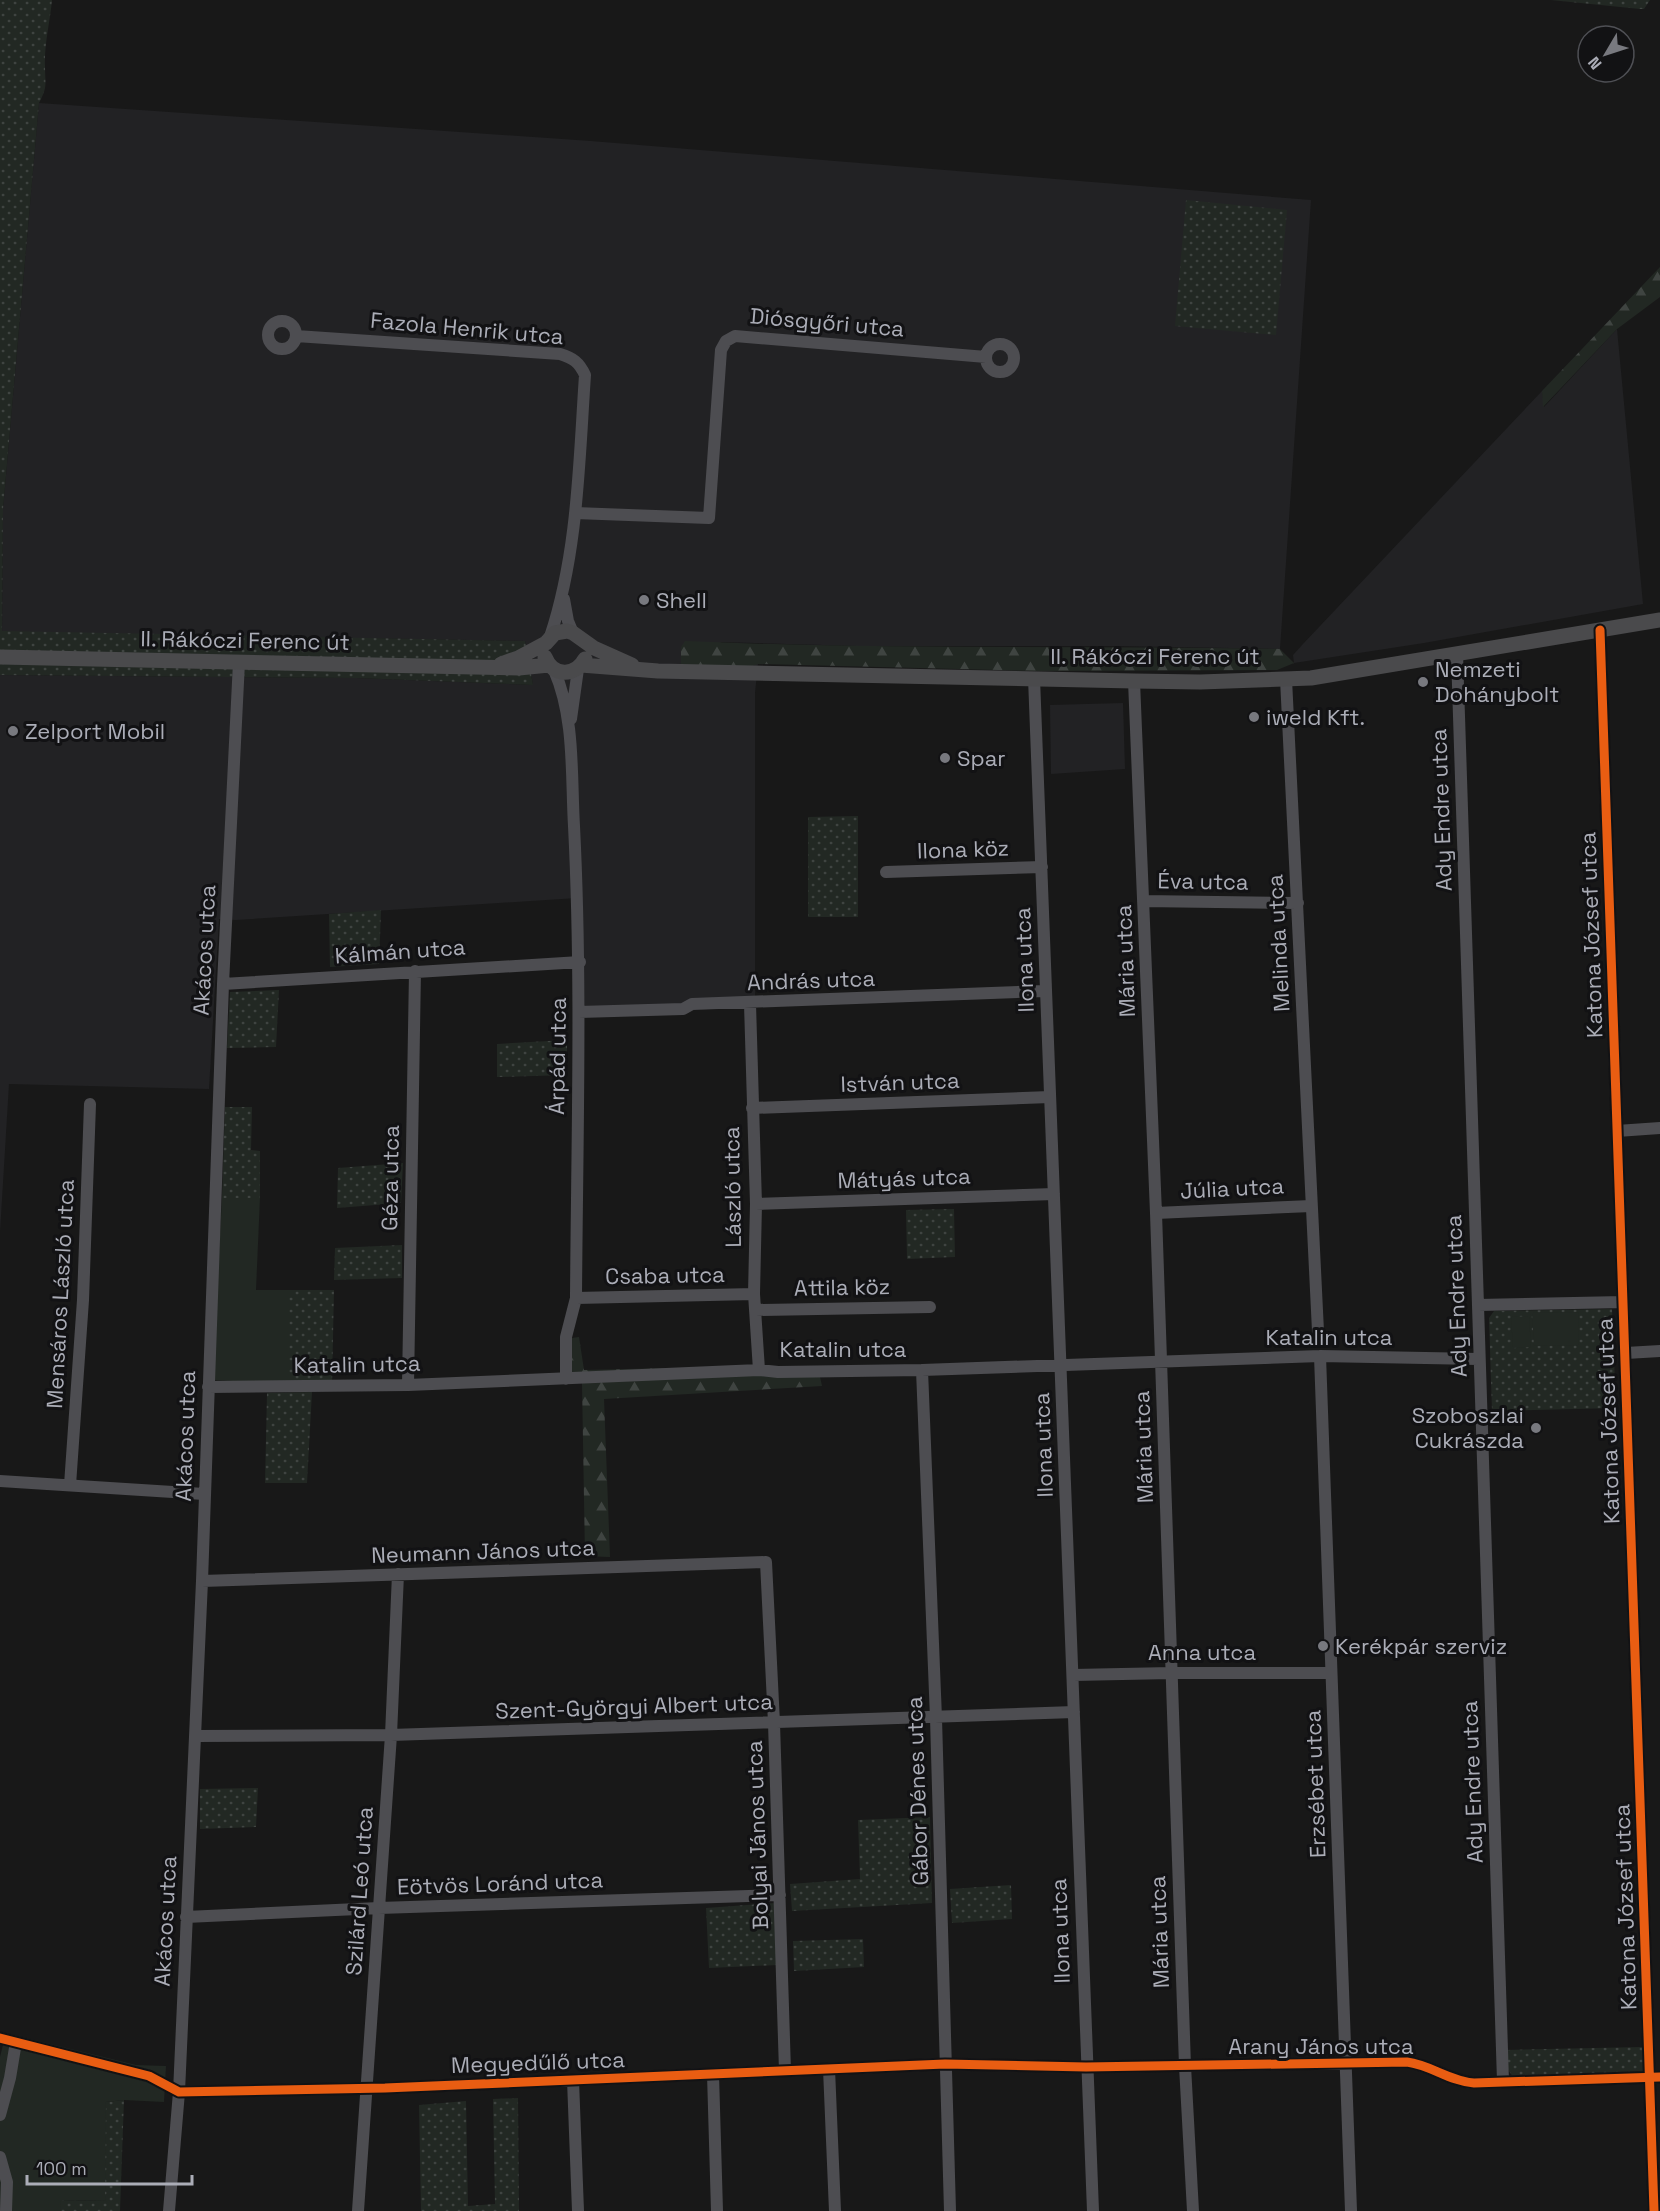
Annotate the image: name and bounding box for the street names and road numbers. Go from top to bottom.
street label: Diósgyőri utca [749,301,906,343]
street label: Fazola Henrik utca [369,306,565,350]
street label: II. Rákóczi Ferenc út [140,624,350,656]
street label: II. Rákóczi Ferenc út [1050,642,1260,670]
street label: Ady Endre utca [1424,728,1458,892]
street label: Katona József utca [1573,831,1609,1039]
street label: Ilona köz [917,833,1009,865]
street label: Éva utca [1157,866,1249,896]
street label: Melinda utca [1260,873,1296,1013]
street label: Akácos utca [187,884,221,1016]
street label: Mária utca [1109,904,1141,1018]
street label: Ilona utca [1008,907,1040,1013]
street label: Kálmán utca [334,932,467,970]
street label: András utca [746,964,876,996]
street label: Árpád utca [542,997,572,1115]
street label: István utca [840,1066,960,1098]
street label: Géza utca [375,1124,405,1231]
street label: László utca [717,1126,747,1248]
street label: Mátyás utca [837,1162,971,1194]
street label: Júlia utca [1179,1171,1285,1205]
street label: Mensáros László utca [40,1178,80,1409]
street label: Ady Endre utca [1439,1214,1473,1378]
street label: Csaba utca [605,1260,725,1290]
street label: Attila köz [794,1272,890,1302]
street label: Katona József utca [1590,1317,1626,1525]
street label: Katalin utca [1266,1323,1393,1351]
street label: Katalin utca [780,1335,907,1363]
street label: Katalin utca [293,1349,421,1379]
street label: Akácos utca [169,1370,201,1502]
street label: Mária utca [1127,1390,1159,1504]
street label: Ilona utca [1027,1392,1059,1498]
street label: Neumann János utca [371,1533,596,1569]
street label: Anna utca [1148,1638,1256,1666]
street label: Szent-Györgyi Albert utca [495,1687,774,1725]
street label: Gábor Dénes utca [900,1696,934,1886]
street label: Ady Endre utca [1455,1700,1489,1864]
street label: Erzsébet utca [1298,1709,1332,1859]
street label: Bolyai János utca [740,1740,774,1930]
street label: Katona József utca [1607,1803,1643,2011]
street label: Szilárd Leó utca [339,1805,379,1976]
street label: Akácos utca [148,1855,182,1987]
street label: Eötvös Loránd utca [396,1865,604,1901]
street label: Mária utca [1143,1875,1175,1989]
street label: Ilona utca [1044,1878,1076,1984]
street label: Arany János utca [1228,2032,1414,2060]
street label: Megyedűlő utca [451,2045,626,2079]

